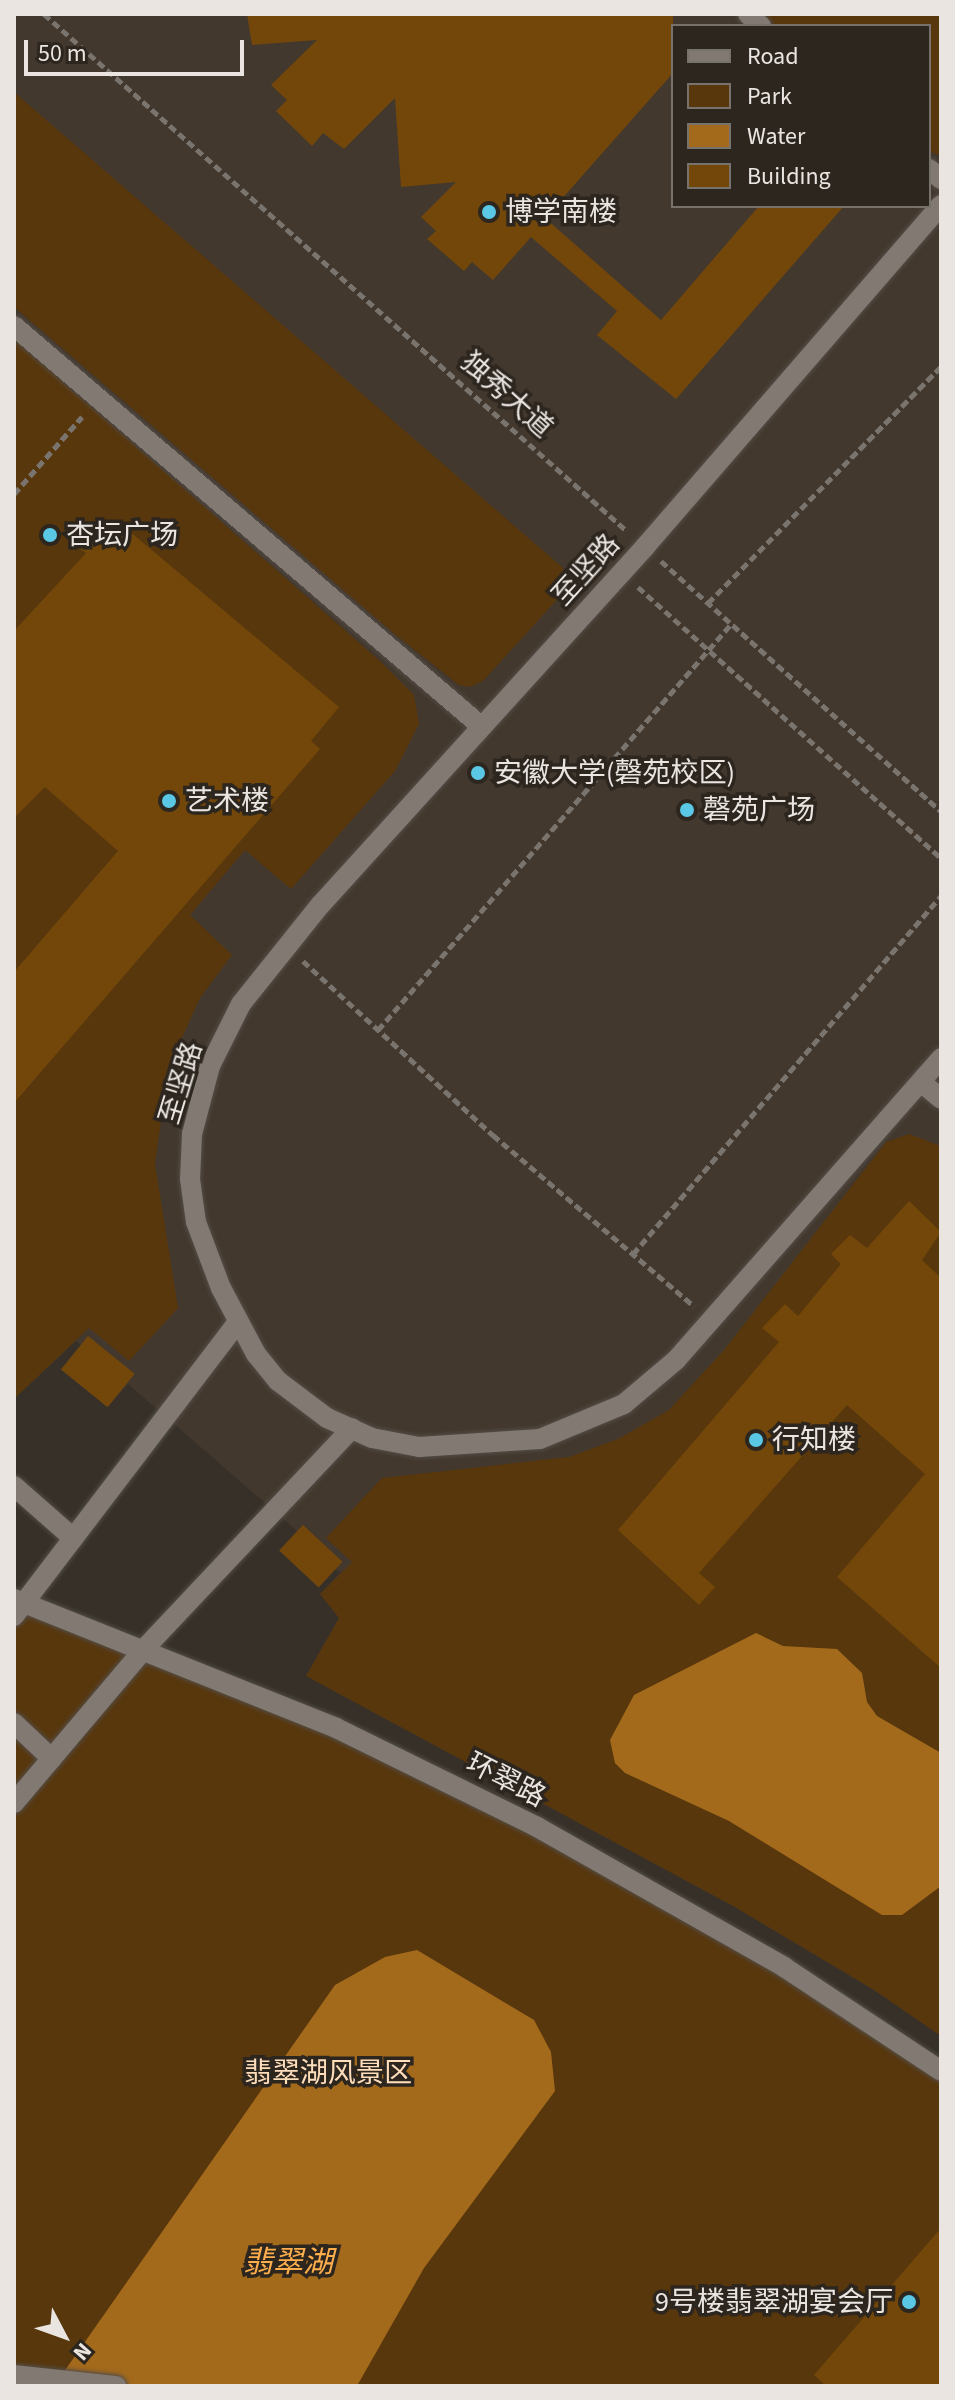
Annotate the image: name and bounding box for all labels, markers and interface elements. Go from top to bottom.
scale bar [28,24,248,74]
legend [671,24,931,208]
text: 50 m [38,36,87,71]
text: Road [747,39,799,74]
text: Park [747,79,792,114]
text: Water [747,119,805,154]
text: Building [747,159,831,194]
place label: 博学南楼 [505,195,617,229]
marker: 博学南楼 [480,203,498,221]
street label: 独秀大道 [454,345,560,445]
place label: 杏坛广场 [66,518,178,552]
marker: 杏坛广场 [41,526,59,544]
street label: 至坚路 [545,528,627,612]
place label: 安徽大学(磬苑校区) [494,756,735,790]
marker: 安徽大学(磬苑校区) [469,764,487,782]
place label: 艺术楼 [185,784,269,818]
marker: 艺术楼 [160,792,178,810]
place label: 磬苑广场 [703,793,815,827]
marker: 磬苑广场 [678,801,696,819]
street label: 至坚路 [153,1038,209,1128]
place label: 行知楼 [772,1423,856,1457]
marker: 行知楼 [747,1431,765,1449]
street label: 环翠路 [461,1746,551,1814]
park label: 翡翠湖风景区 [244,2056,412,2090]
water label: 翡翠湖 [243,2245,333,2281]
place label: 9号楼翡翠湖宴会厅 [655,2285,893,2319]
marker: 9号楼翡翠湖宴会厅 [900,2293,918,2311]
north arrow [24,2296,104,2376]
text: N [65,2336,99,2368]

